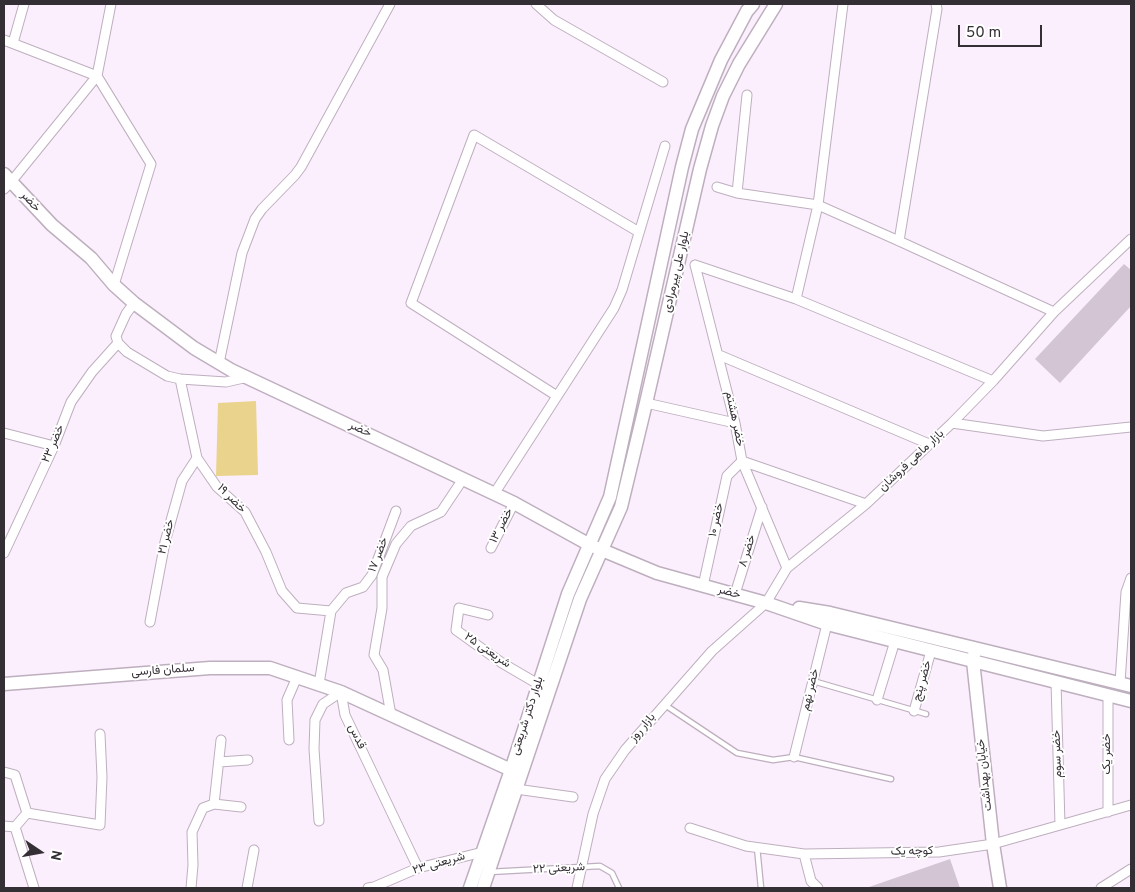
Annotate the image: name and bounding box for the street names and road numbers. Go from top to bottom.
street label: خضر [17,189,43,215]
street label: بلوار علی پیرمرادی [661,230,693,314]
street label: خضر هشتم [721,390,747,448]
street label: خضر [347,419,373,441]
street label: خضر ۲۳ [40,423,68,465]
street label: بازار ماهی فروشان [876,427,948,495]
street label: خضر ۱۹ [214,482,248,516]
street label: خضر ۱۰ [706,502,728,538]
street label: خضر ۱۳ [487,506,517,546]
street label: خضر ۲۱ [156,518,178,556]
street label: خضر ۸ [736,533,760,569]
street label: خضر ۱۷ [366,535,392,575]
street label: خضر [716,583,742,603]
street label: شریعتی ۲۵ [461,630,513,672]
street label: خضر پنج [910,659,936,703]
street label: سلمان فارسی [131,662,195,680]
street label: خضر نهم [799,667,823,713]
street label: بلوار دکتر شریعتی [509,675,547,757]
street label: بازار روز [627,711,659,745]
street label: قدس [344,722,368,752]
street label: خضر سوم [1050,730,1066,778]
street label: خضر یک [1101,734,1115,774]
street label: خیابان بهداشت [974,738,996,812]
street label: کوچه یک [890,844,934,860]
street label: شریعتی ۲۳ [411,850,467,878]
street label: شریعتی ۲۲ [533,860,585,878]

